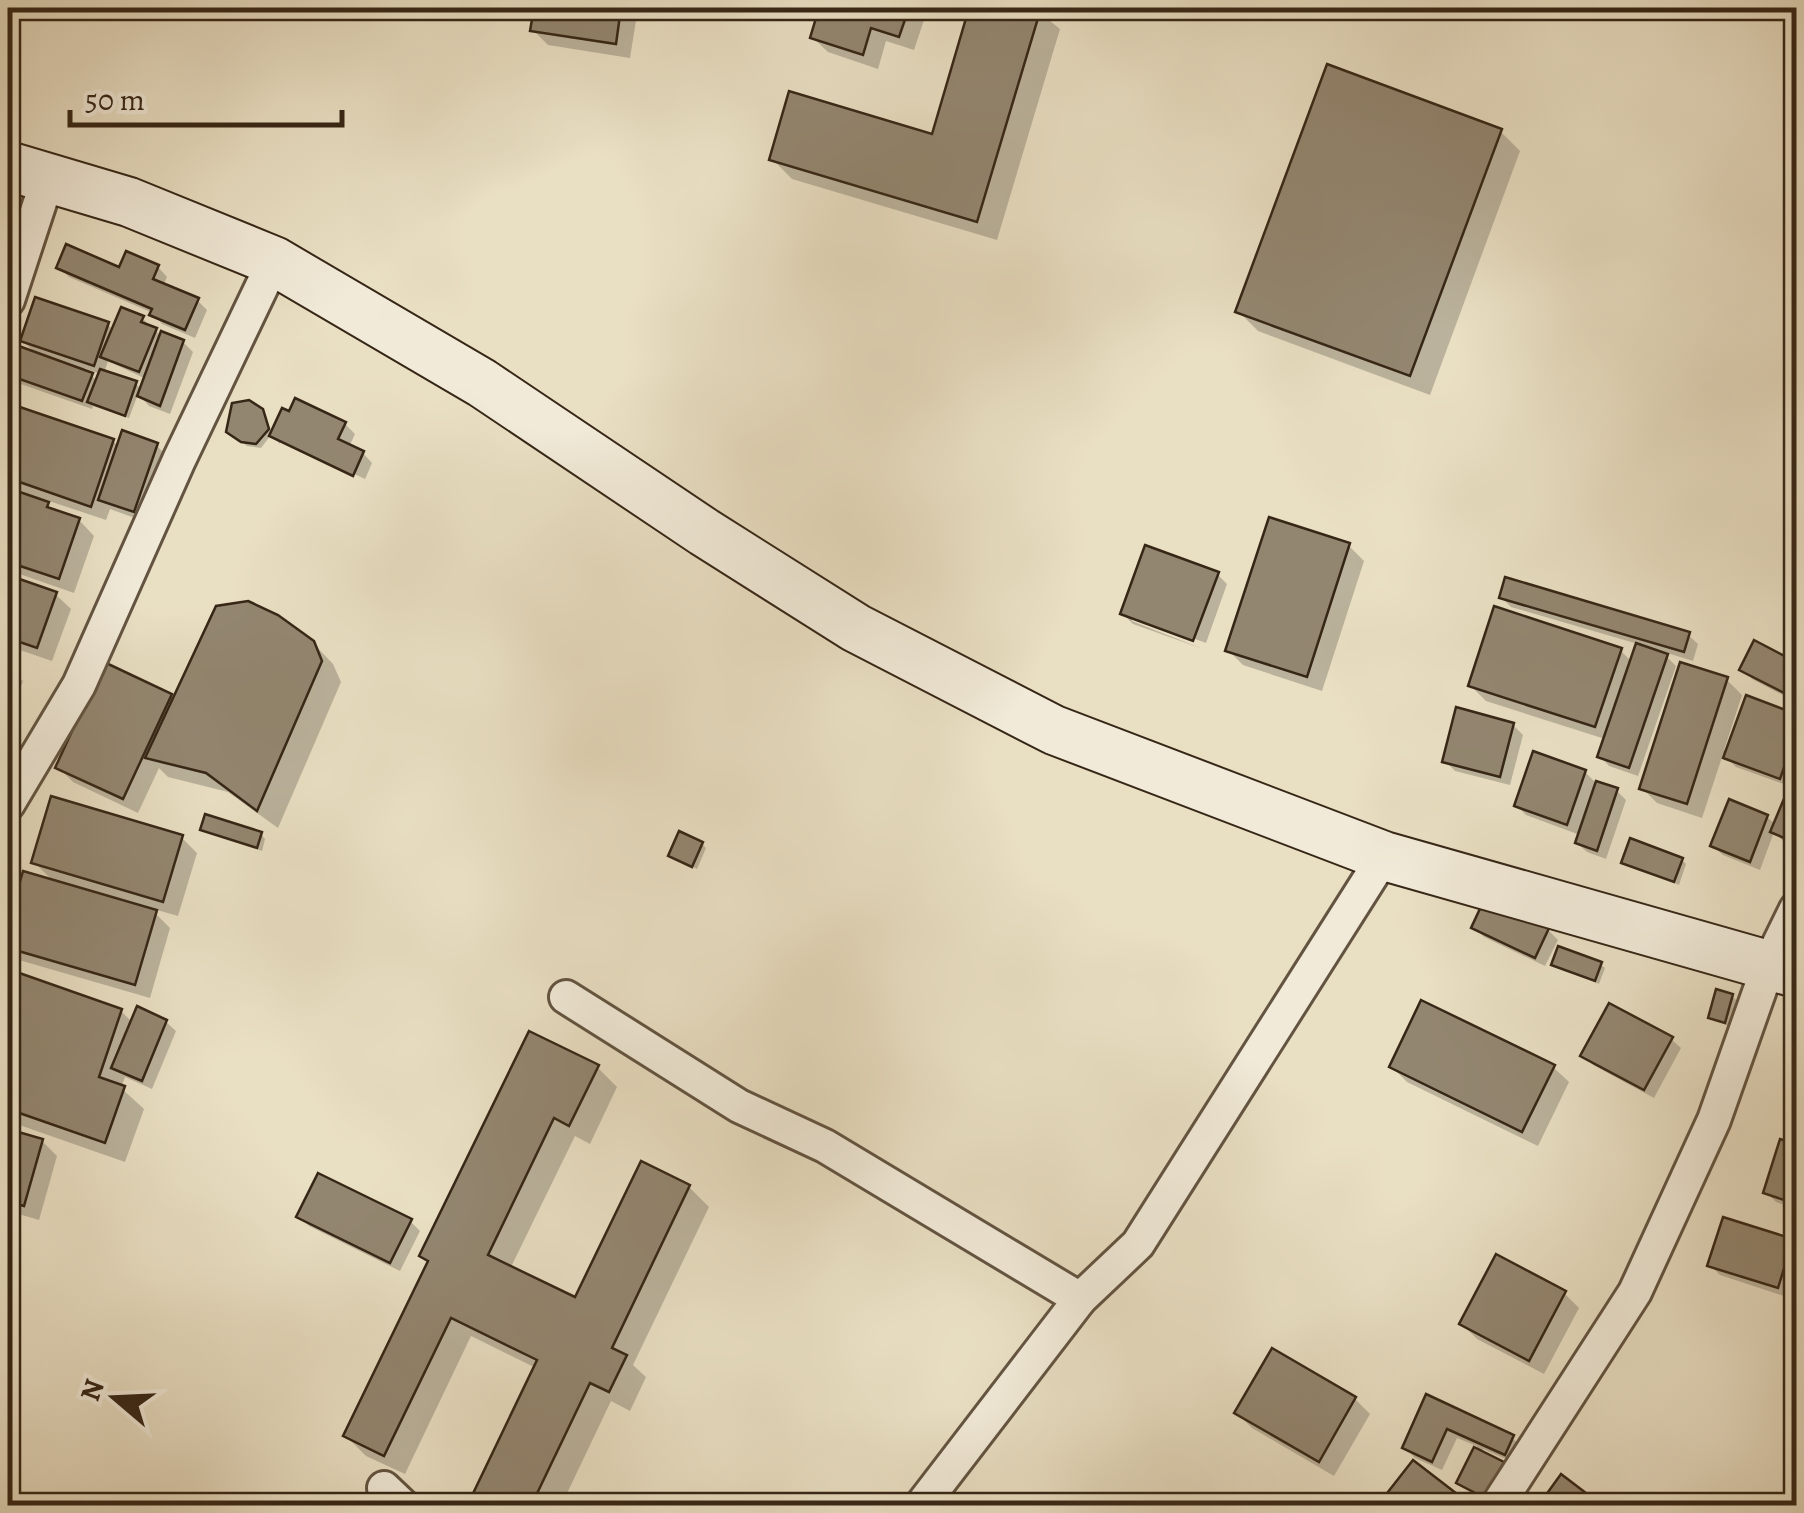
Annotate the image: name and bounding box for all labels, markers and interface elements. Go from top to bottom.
scale bar [70,65,342,127]
text: 50 m [85,80,145,120]
north arrow [65,1348,165,1448]
text: N [71,1374,114,1406]

